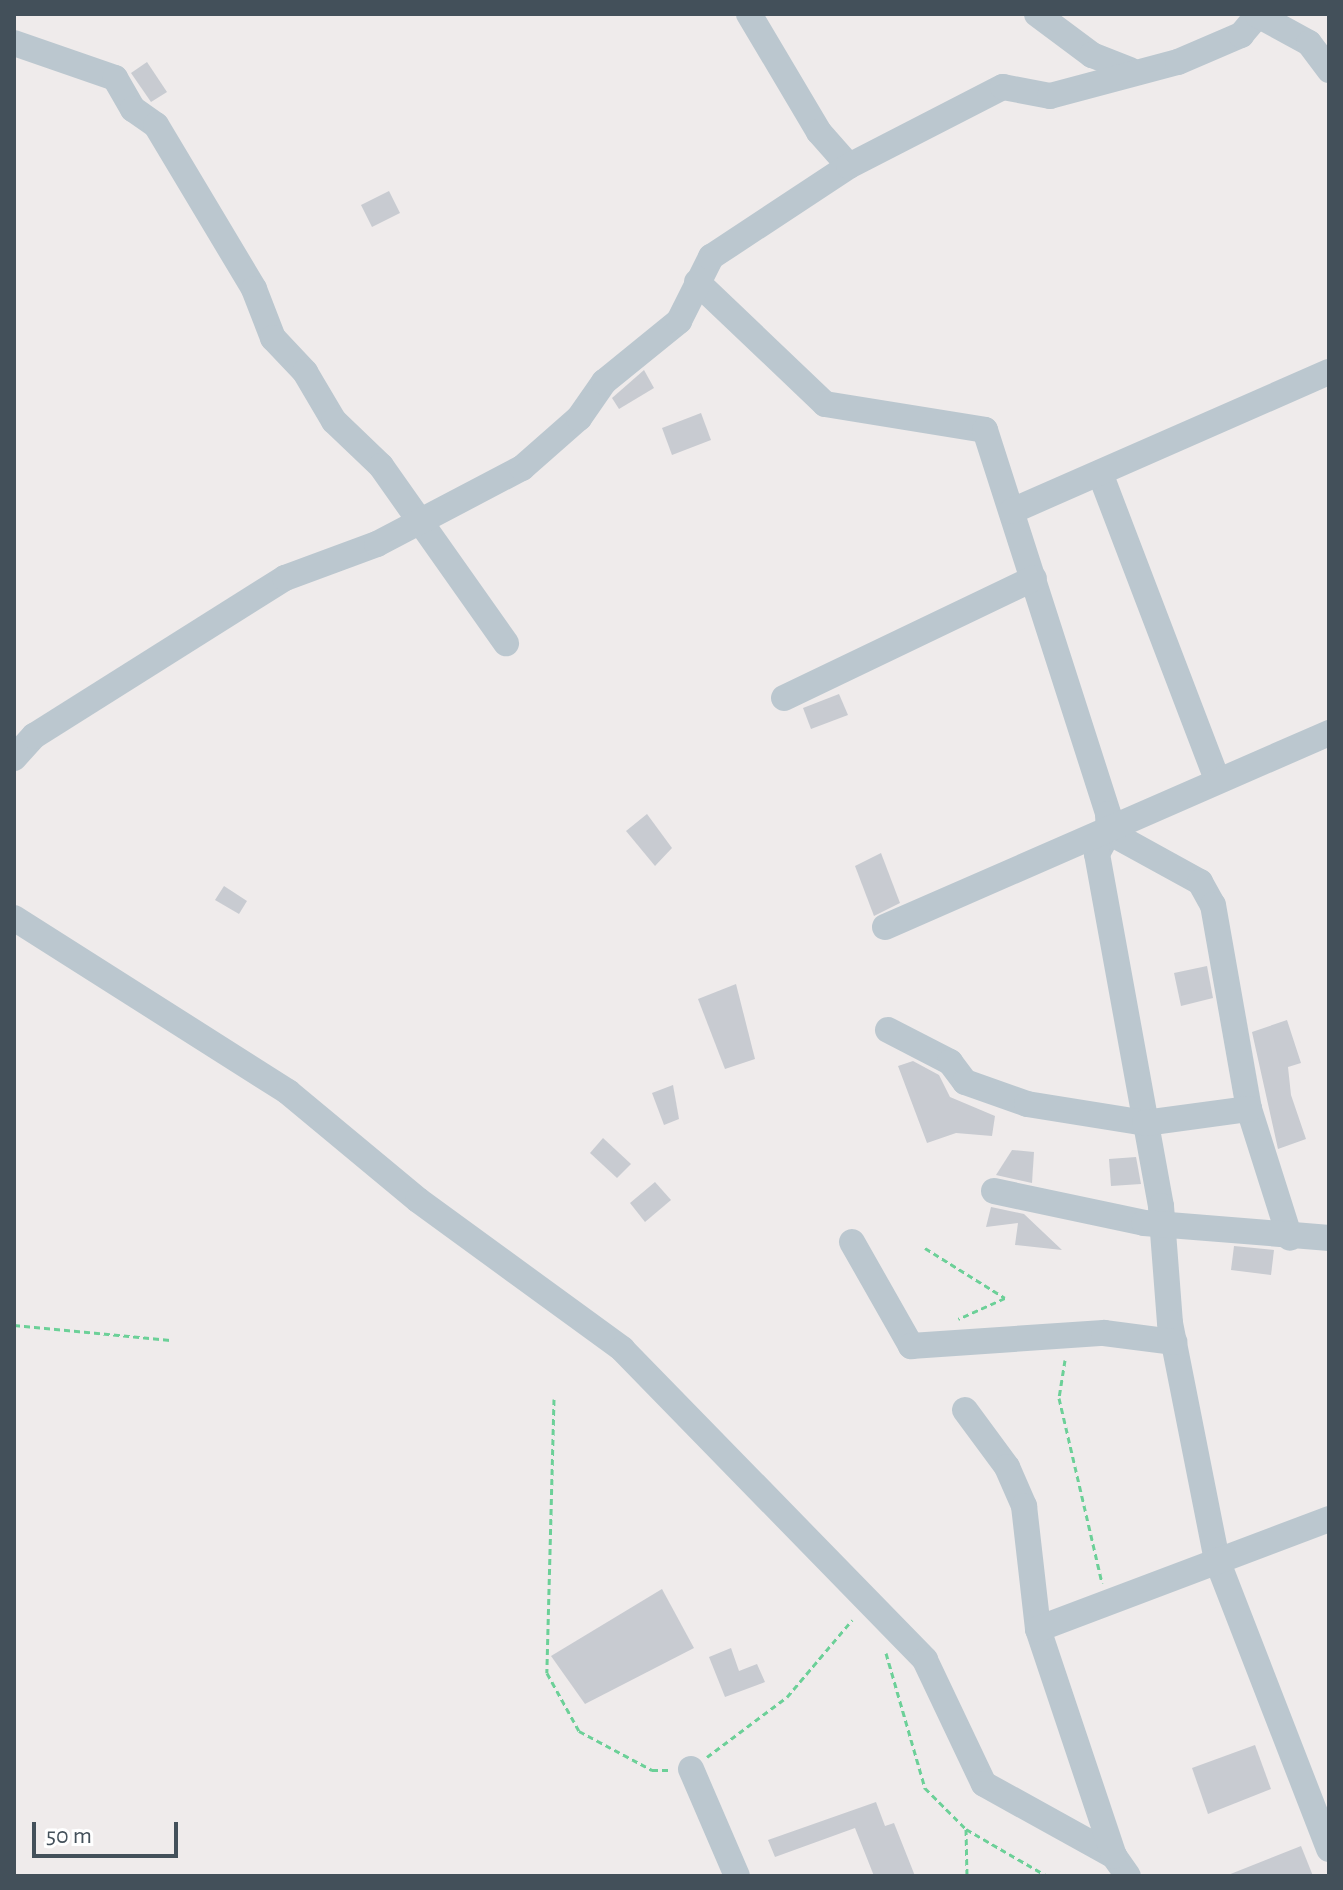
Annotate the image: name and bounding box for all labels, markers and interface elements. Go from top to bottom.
scale bar [36,1806,182,1856]
text: 50 m [46,1824,92,1848]

